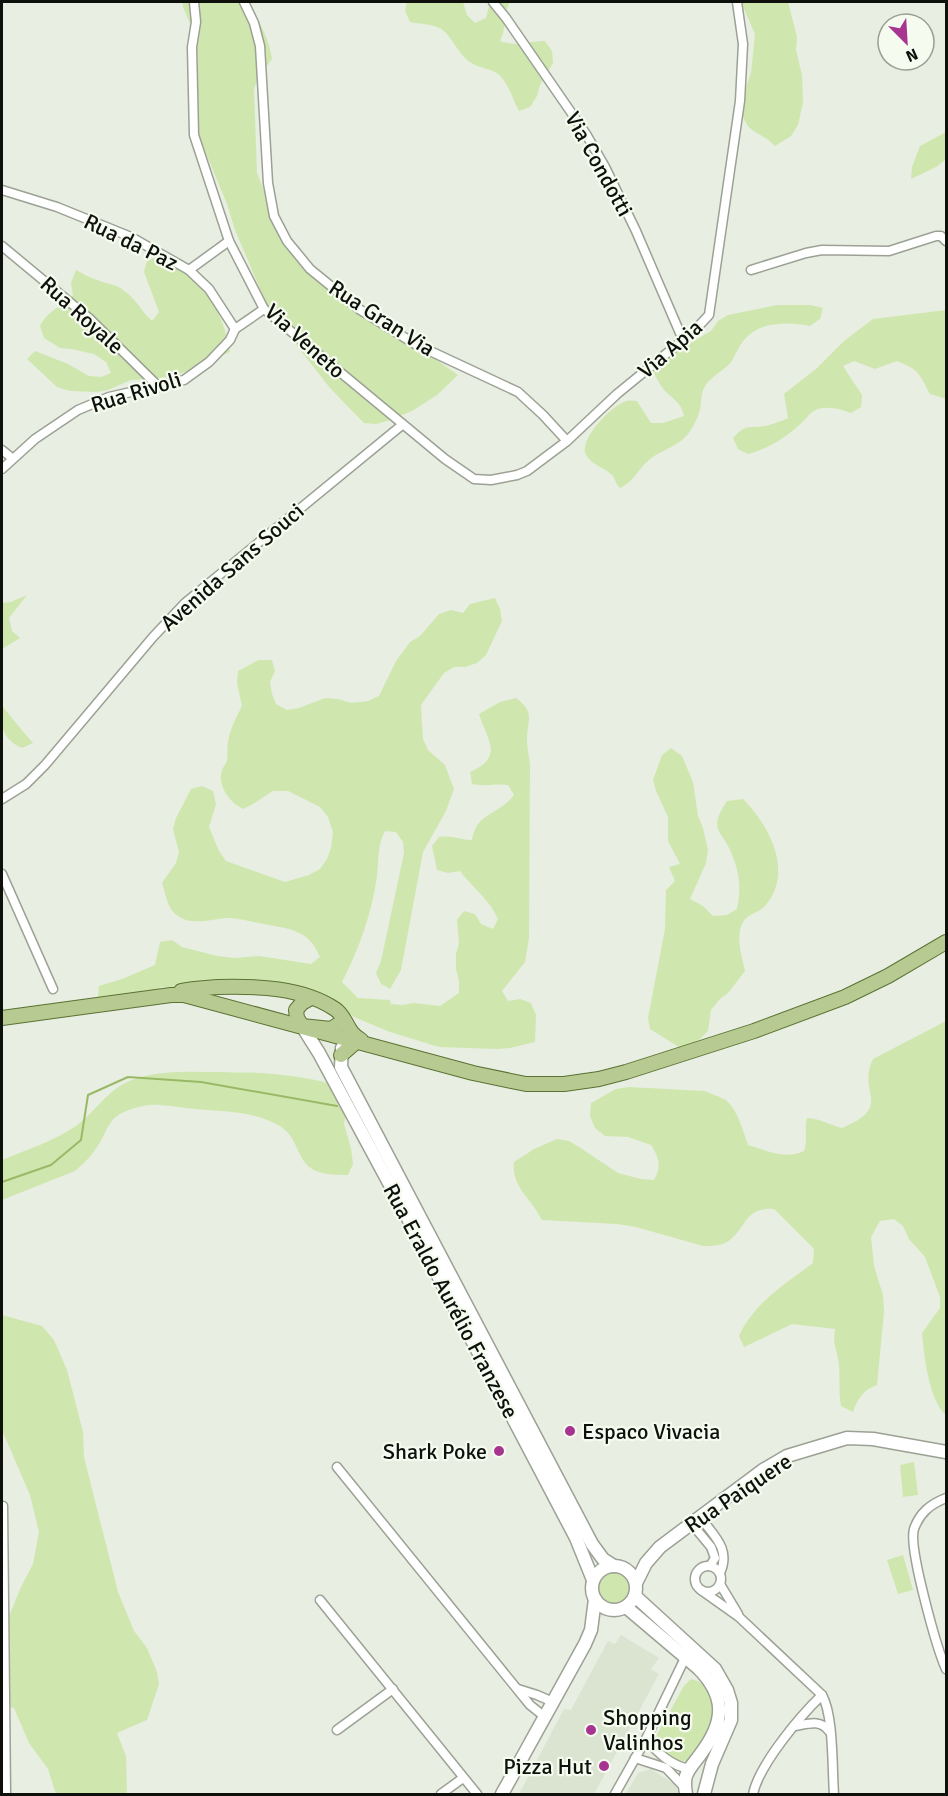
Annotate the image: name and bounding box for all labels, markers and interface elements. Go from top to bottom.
north arrow [876,12,936,72]
text: N [903,43,921,66]
street label: Via Condotti [559,107,639,221]
street label: Rua da Paz [80,208,183,276]
street label: Rua Royale [35,270,129,360]
street label: Rua Gran Via [324,274,440,362]
street label: Via Veneto [259,298,351,384]
street label: Via Apia [632,314,708,384]
street label: Rua Rivoli [87,365,185,419]
street label: Avenida Sans Souci [155,497,309,637]
street label: Rua Eraldo Aurélio Franzese [378,1179,524,1423]
place label: Espaco Vivacia [582,1418,720,1445]
marker: Espaco Vivacia [563,1424,577,1438]
place label: Shark Poke [383,1438,487,1465]
marker: Shark Poke [492,1444,506,1458]
street label: Rua Paiquere [679,1447,797,1539]
place label: Shopping Valinhos [603,1704,692,1756]
marker: Shopping Valinhos [584,1723,598,1737]
place label: Pizza Hut [503,1753,592,1780]
marker: Pizza Hut [597,1759,611,1773]

